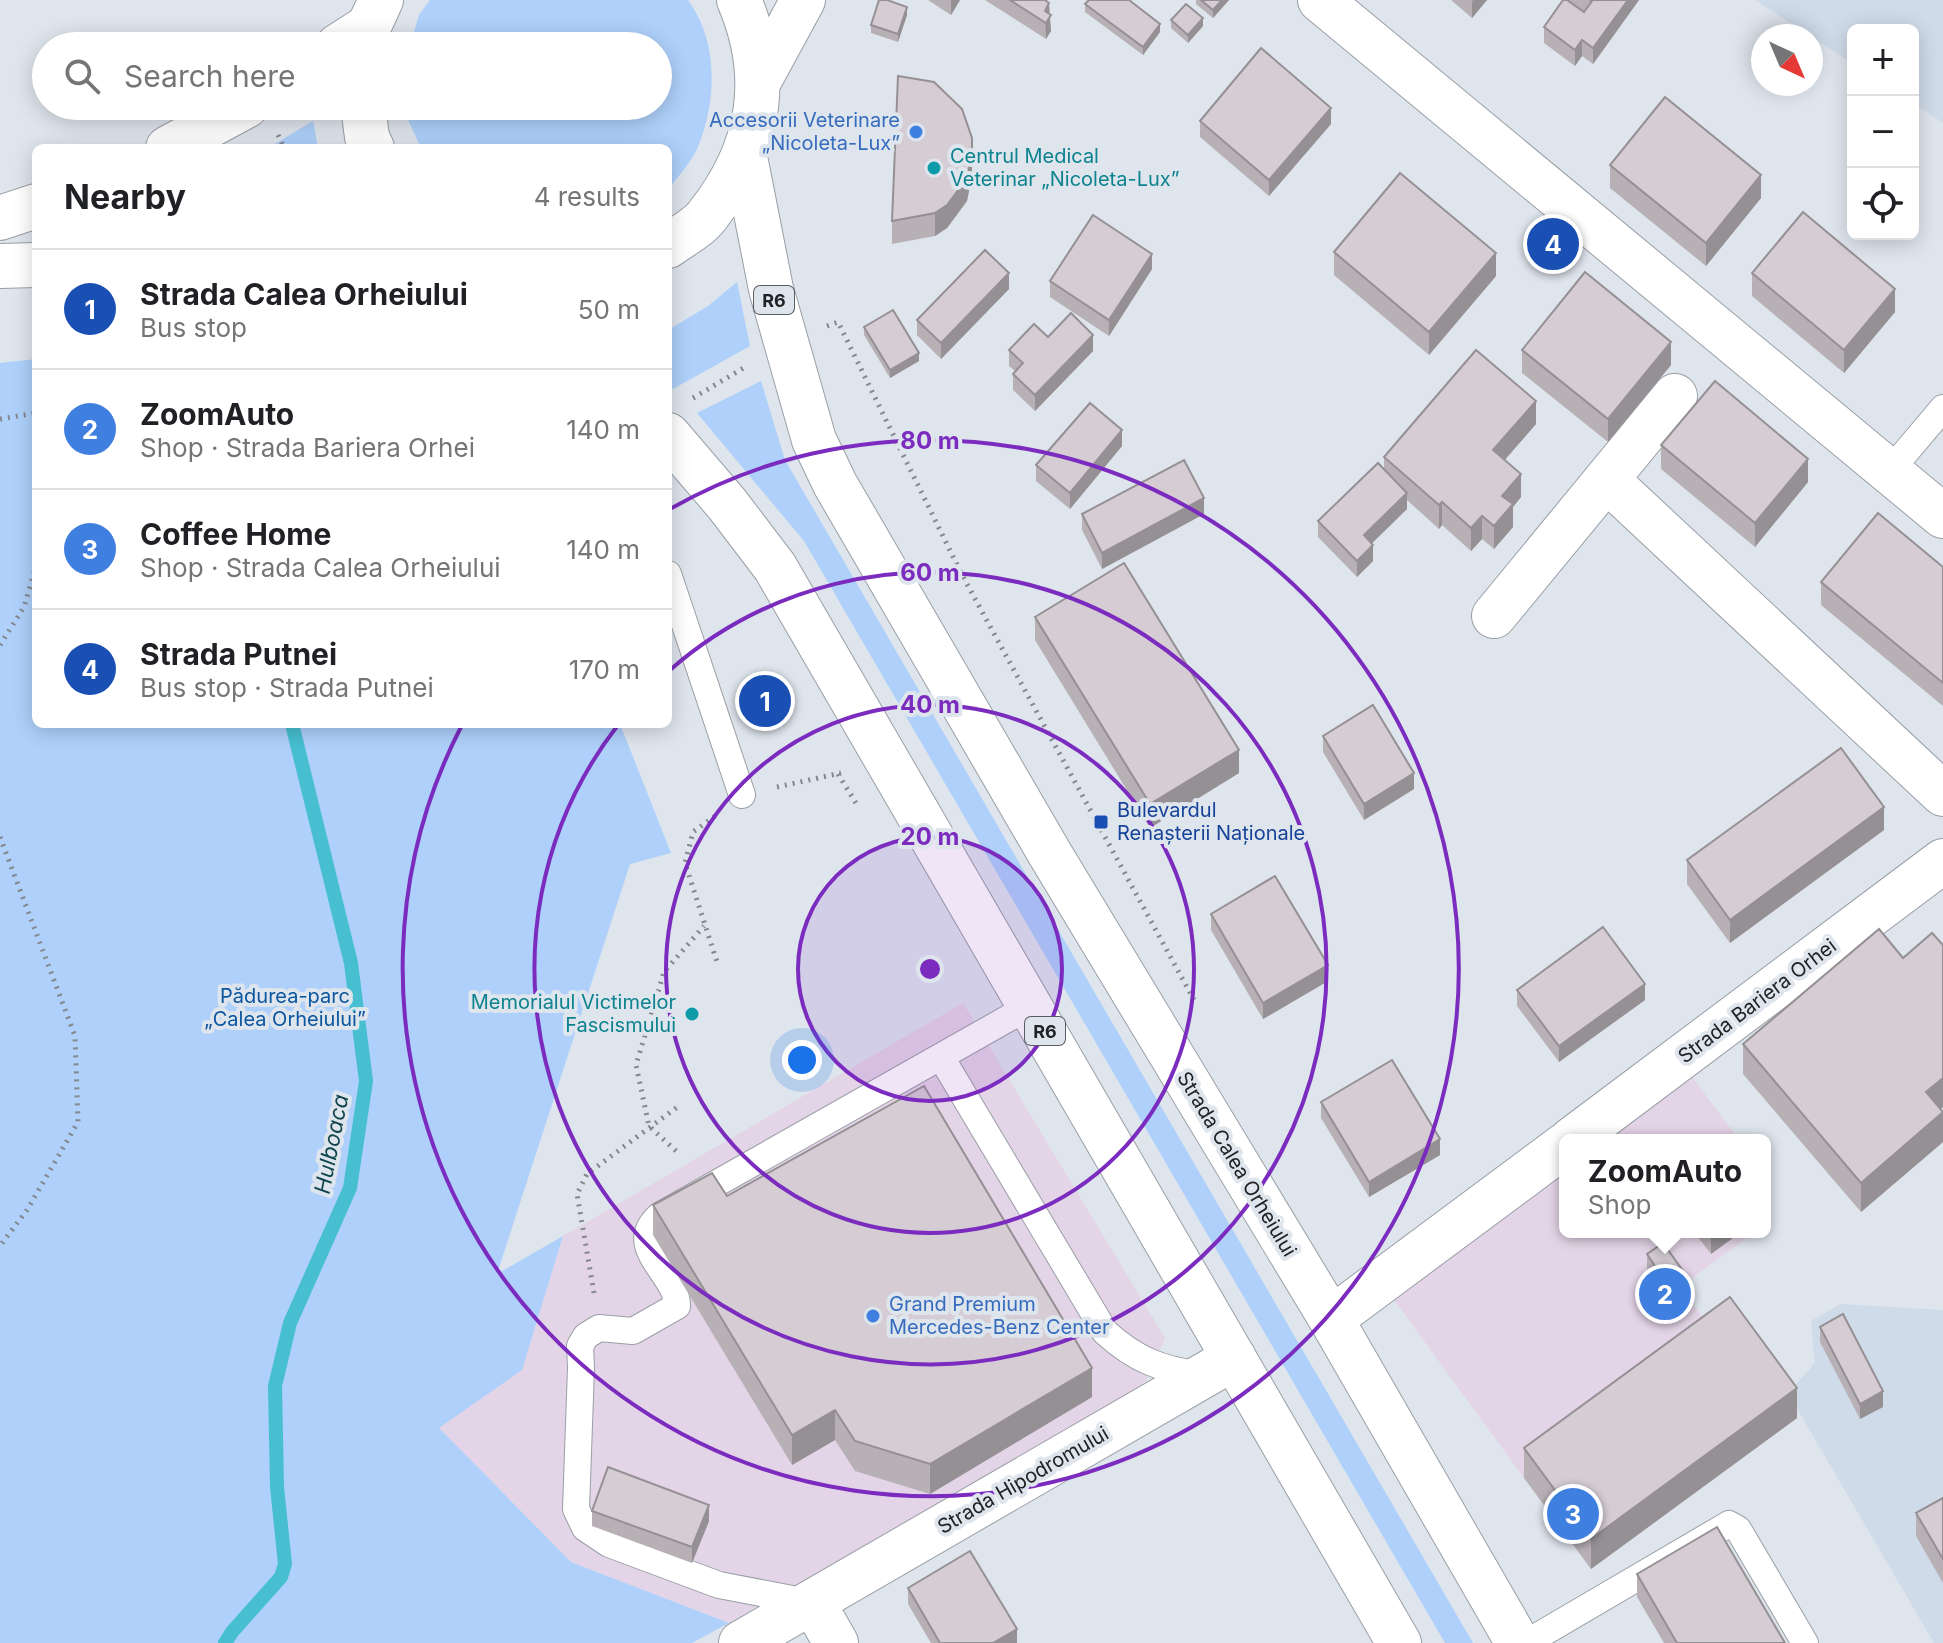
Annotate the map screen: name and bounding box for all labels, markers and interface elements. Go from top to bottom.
north arrow [1751,24,1823,96]
map controls [1847,24,1919,240]
button: + [1847,24,1919,96]
search box [32,32,672,120]
icon: search [60,54,104,98]
text: Search here [124,58,296,94]
button: − [1847,96,1919,168]
place label: Accesorii Veterinare „Nicoleta-Lux” [709,108,900,155]
marker: Accesorii Veterinare „Nicoleta-Lux” [907,123,925,141]
place label: Centrul Medical Veterinar „Nicoleta-Lux” [950,144,1180,191]
marker: Centrul Medical Veterinar „Nicoleta-Lux” [925,159,943,177]
button: locate [1847,168,1919,240]
text: Nearby [64,176,186,217]
text: 4 results [534,181,640,212]
pin: 4 [1527,214,1579,274]
text: Strada Calea Orheiului [140,276,468,312]
road number: R6 [754,286,794,314]
text: 1 [84,294,96,325]
text: 50 m [578,294,640,325]
text: Bus stop [140,312,247,343]
text: ZoomAuto [140,396,294,432]
text: 2 [82,414,98,445]
text: 140 m [566,414,640,445]
text: 80 m [900,426,960,455]
text: Shop · Strada Bariera Orhei [140,432,475,463]
text: Coffee Home [140,516,331,552]
text: 3 [82,534,98,565]
text: 140 m [566,534,640,565]
text: Shop · Strada Calea Orheiului [140,552,501,583]
text: 60 m [900,558,960,587]
text: Strada Putnei [140,636,337,672]
text: 4 [81,654,99,685]
text: 170 m [569,654,640,685]
pin: 1 [739,671,791,731]
text: Bus stop · Strada Putnei [140,672,434,703]
text: 40 m [900,690,960,719]
place label: Bulevardul Renașterii Naționale [1117,798,1305,845]
marker: Bulevardul Renașterii Naționale [1092,813,1110,831]
text: 20 m [901,822,959,851]
street label: Strada Bariera Orhei [1673,934,1841,1068]
centre of rings [916,955,944,983]
park label: Pădurea-parc „Calea Orheiului” [204,984,366,1031]
place label: Memorialul Victimelor Fascismului [471,990,676,1037]
marker: Memorialul Victimelor Fascismului [683,1005,701,1023]
road number: R6 [1025,1017,1065,1045]
your location [782,1040,822,1080]
street label: Strada Calea Orheiului [1172,1067,1302,1261]
water label: Hulboaca [309,1092,353,1196]
popup [1559,1134,1771,1238]
text: ZoomAuto [1588,1153,1742,1189]
text: Shop [1588,1189,1651,1220]
pin: 2 [1639,1264,1691,1324]
place label: Grand Premium Mercedes-Benz Center [889,1292,1110,1339]
marker: Grand Premium Mercedes-Benz Center [864,1307,882,1325]
street label: Strada Hipodromului [933,1421,1113,1539]
pin: 3 [1547,1484,1599,1544]

